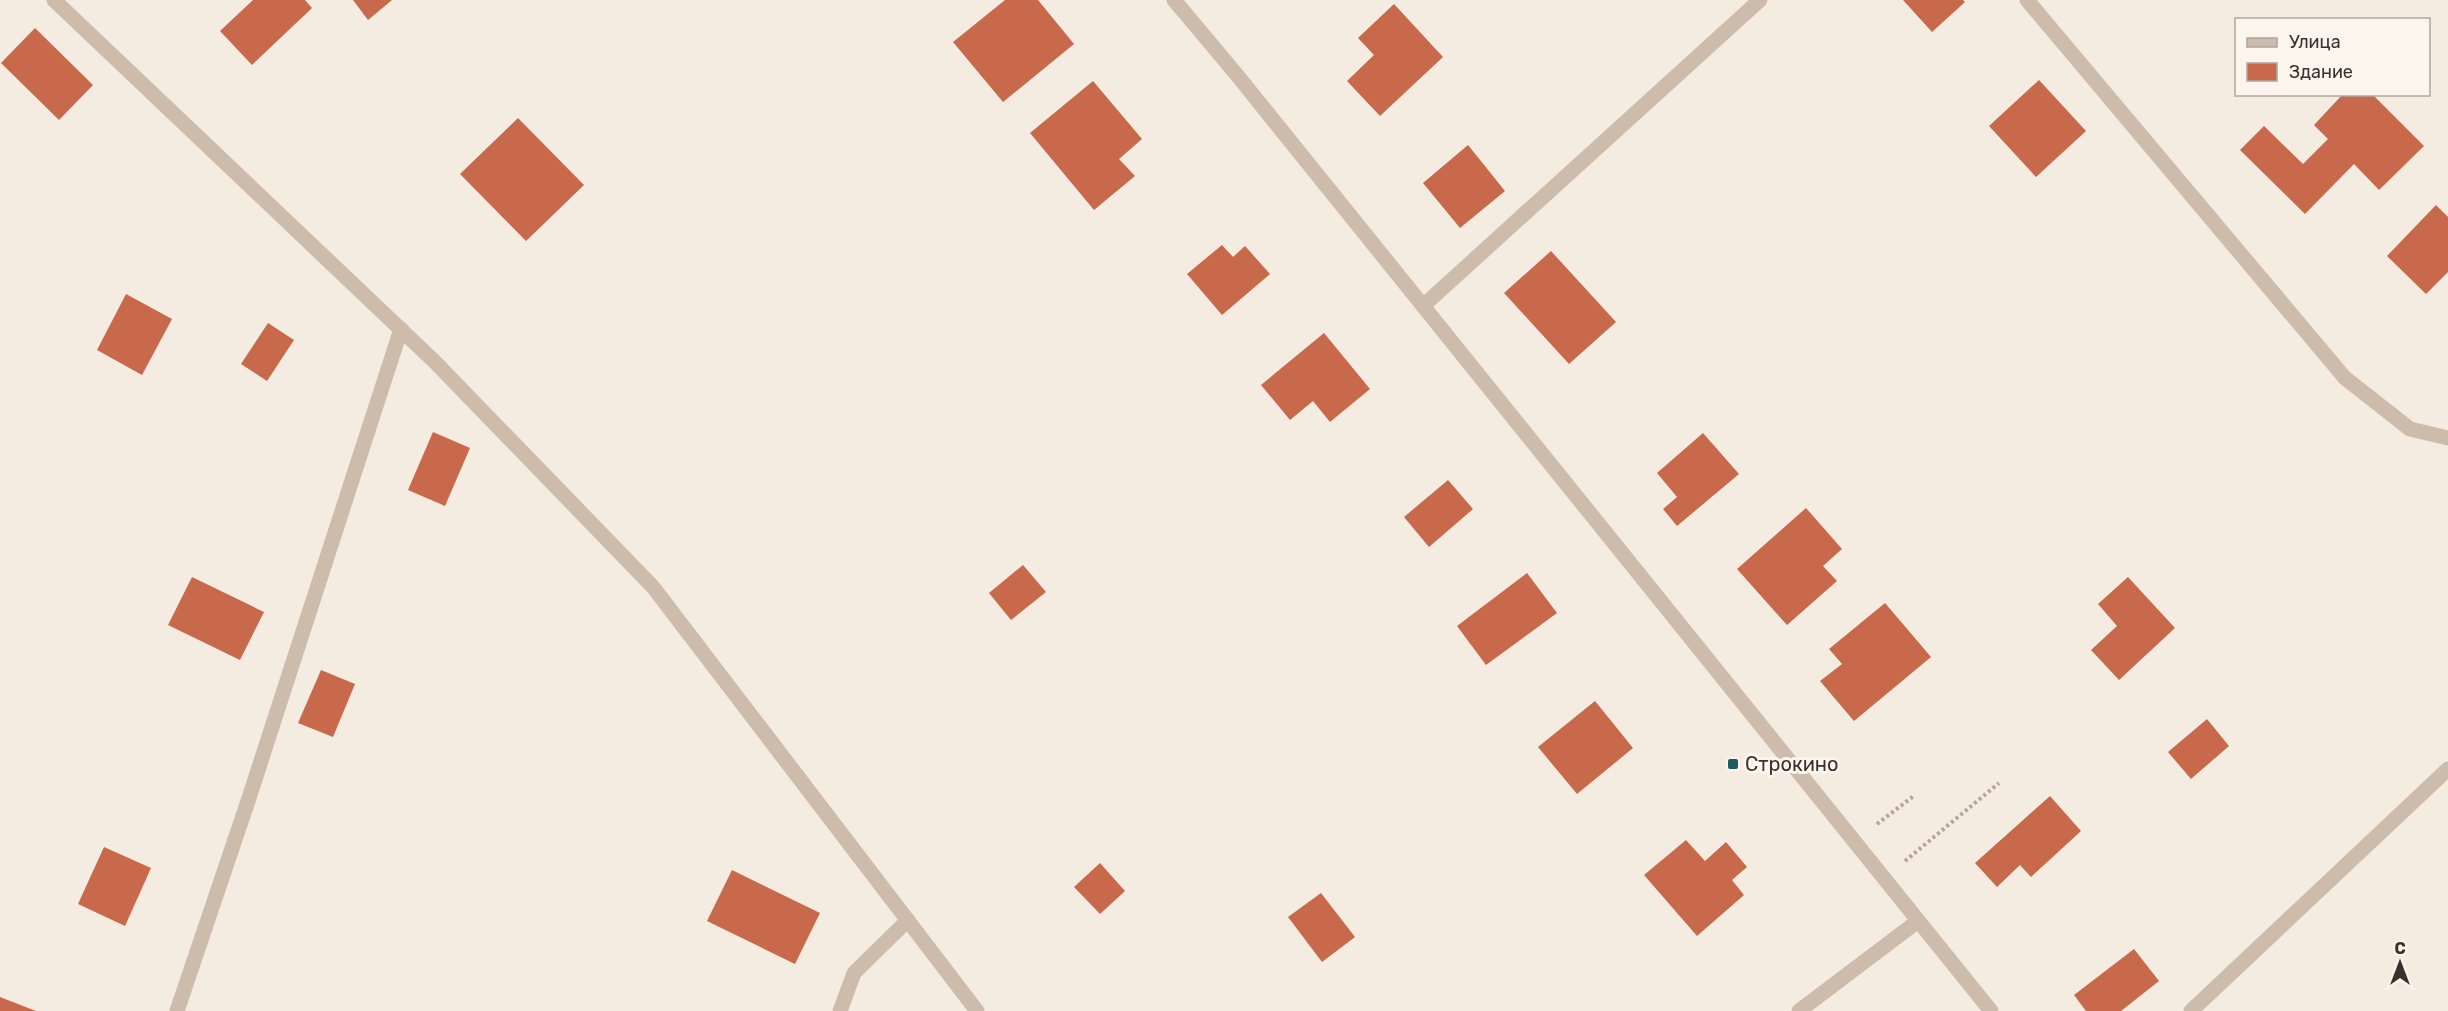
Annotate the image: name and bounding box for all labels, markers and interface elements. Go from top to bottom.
legend [2235,18,2430,96]
text: Улица [2289,31,2341,53]
text: Здание [2289,61,2353,83]
place label: Строкино [1745,752,1839,776]
marker: Строкино [1726,757,1740,771]
north arrow [2370,933,2430,993]
text: С [2394,939,2406,958]

